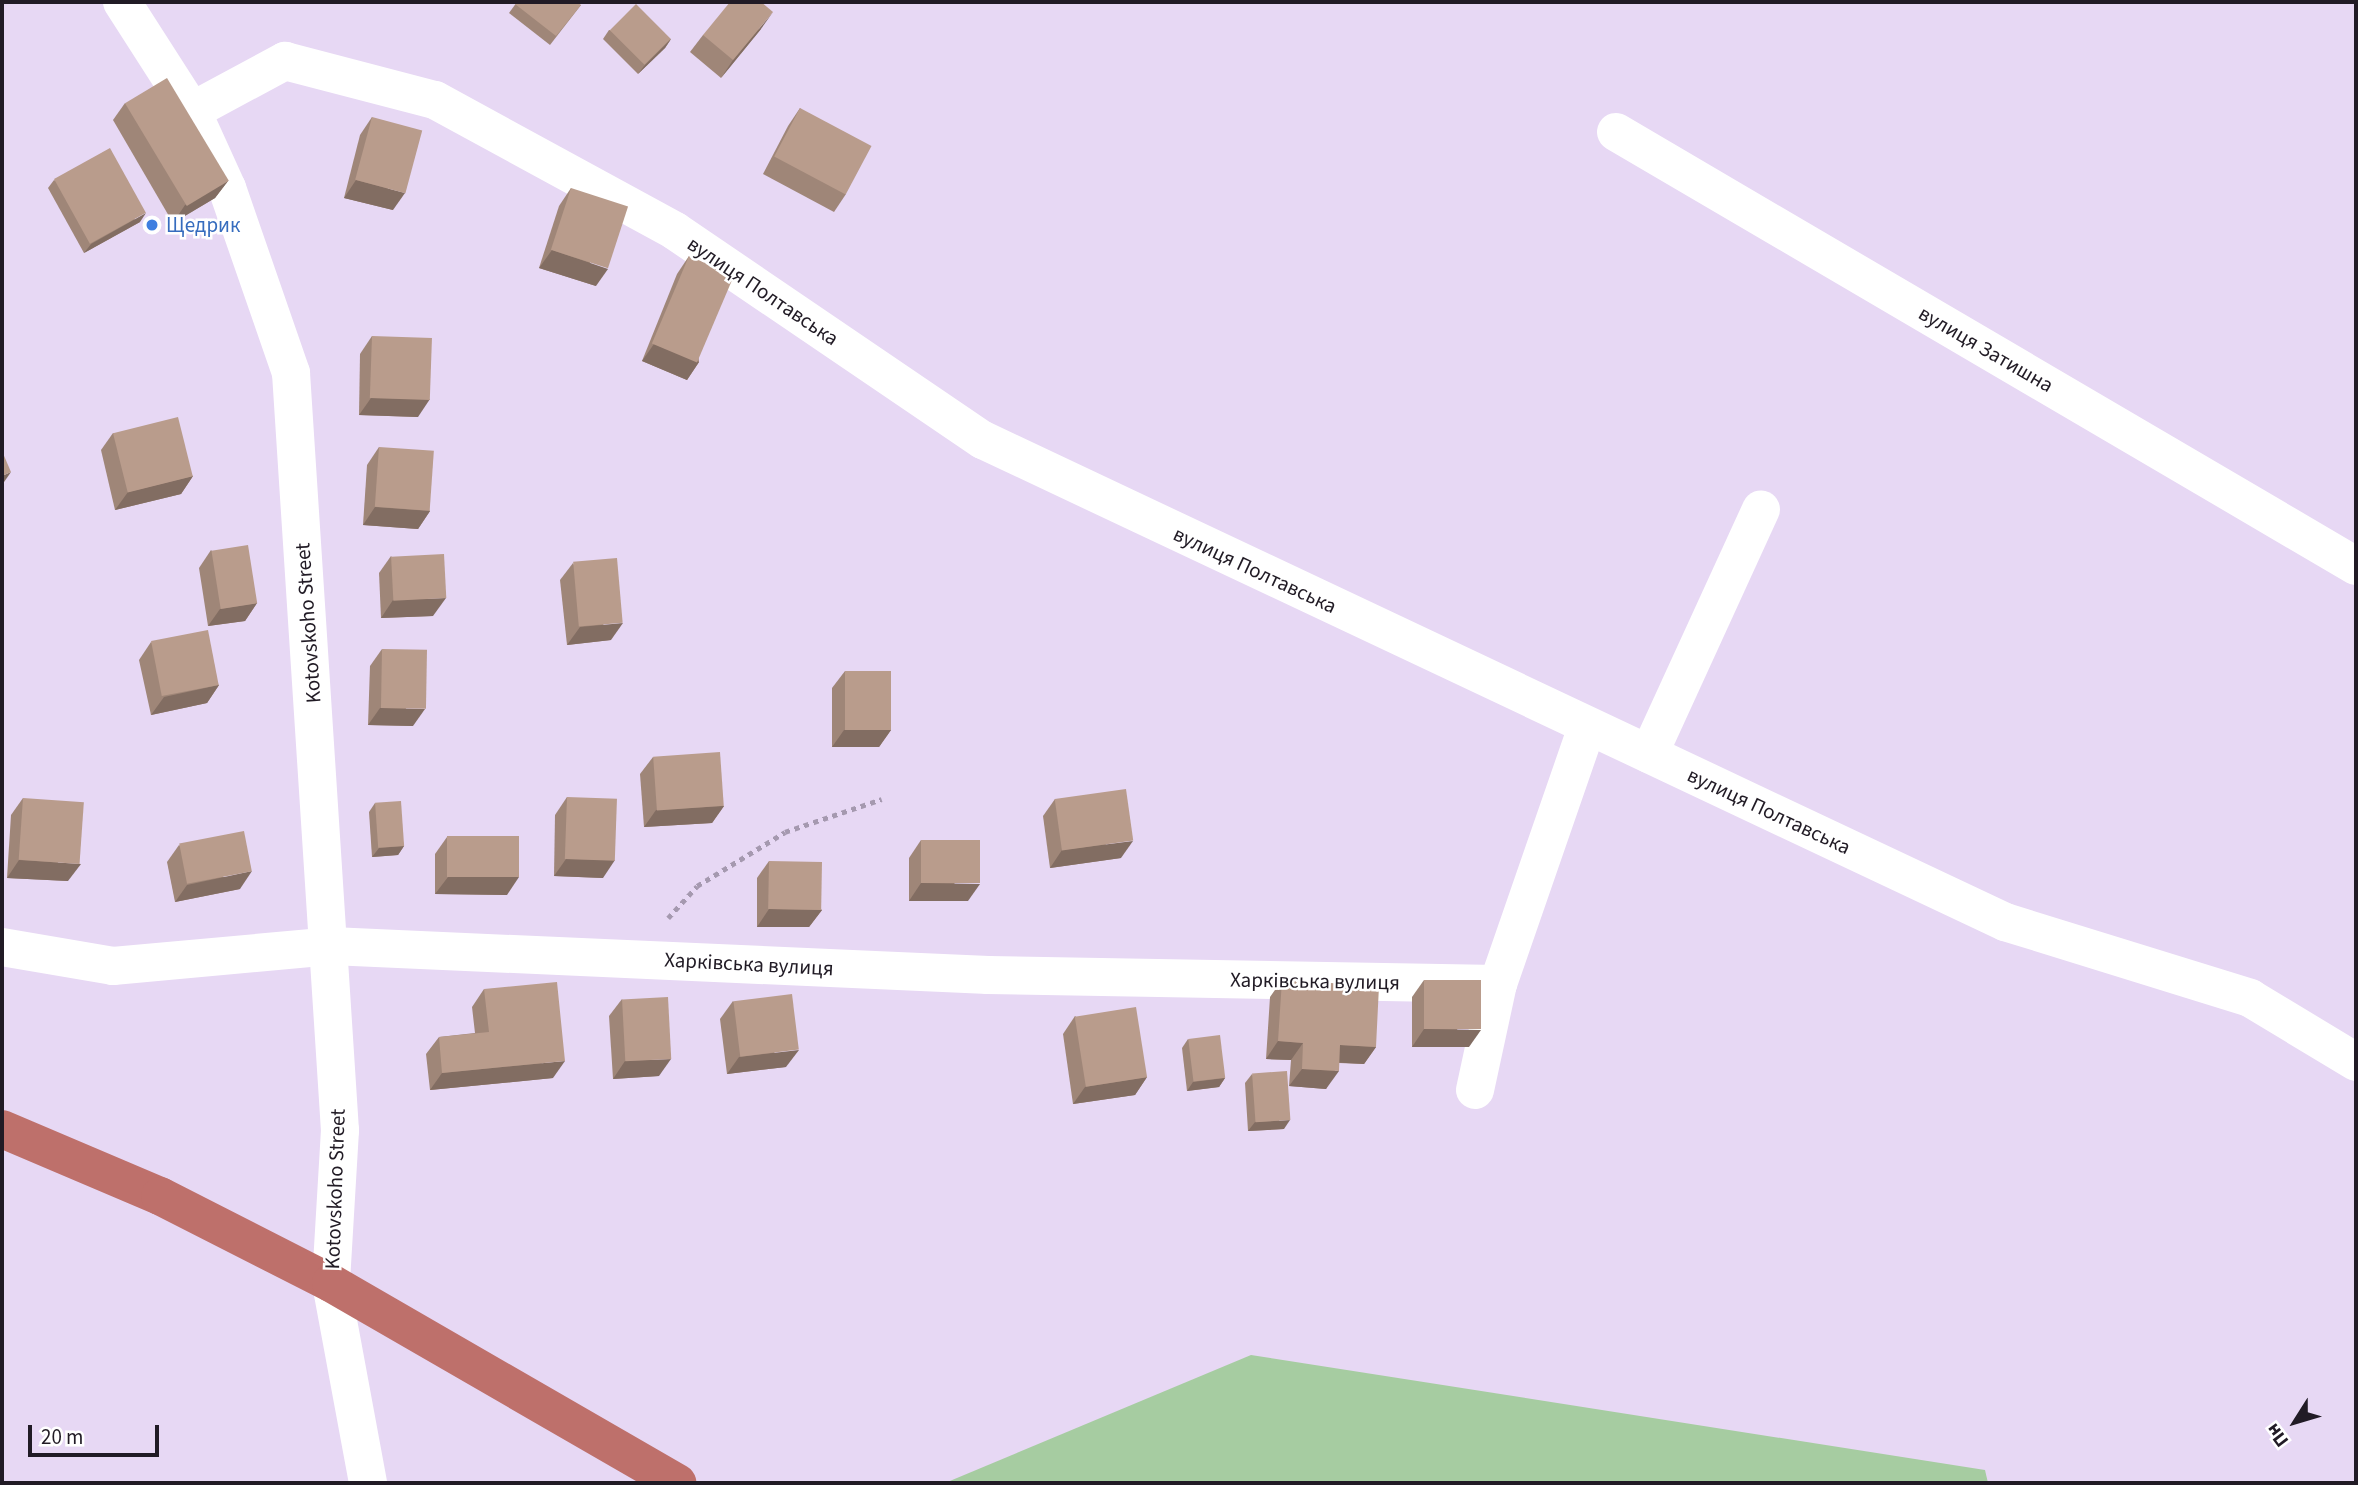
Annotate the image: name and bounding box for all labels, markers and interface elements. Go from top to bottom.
place label: Щедрик [166,212,240,238]
marker: Щедрик [144,217,160,233]
street label: вулиця Полтавська [683,231,843,351]
street label: вулиця Затишна [1914,300,2058,398]
street label: вулиця Полтавська [1169,521,1341,619]
street label: Kotovskoho Street [290,542,326,704]
street label: вулиця Полтавська [1683,762,1855,860]
street label: Харківська вулиця [664,947,834,981]
street label: Харківська вулиця [1230,967,1400,995]
street label: Kotovskoho Street [320,1108,350,1270]
north arrow [2260,1387,2330,1457]
scale bar [32,1412,163,1456]
text: Пн [2260,1417,2296,1453]
text: 20 m [41,1422,83,1452]

